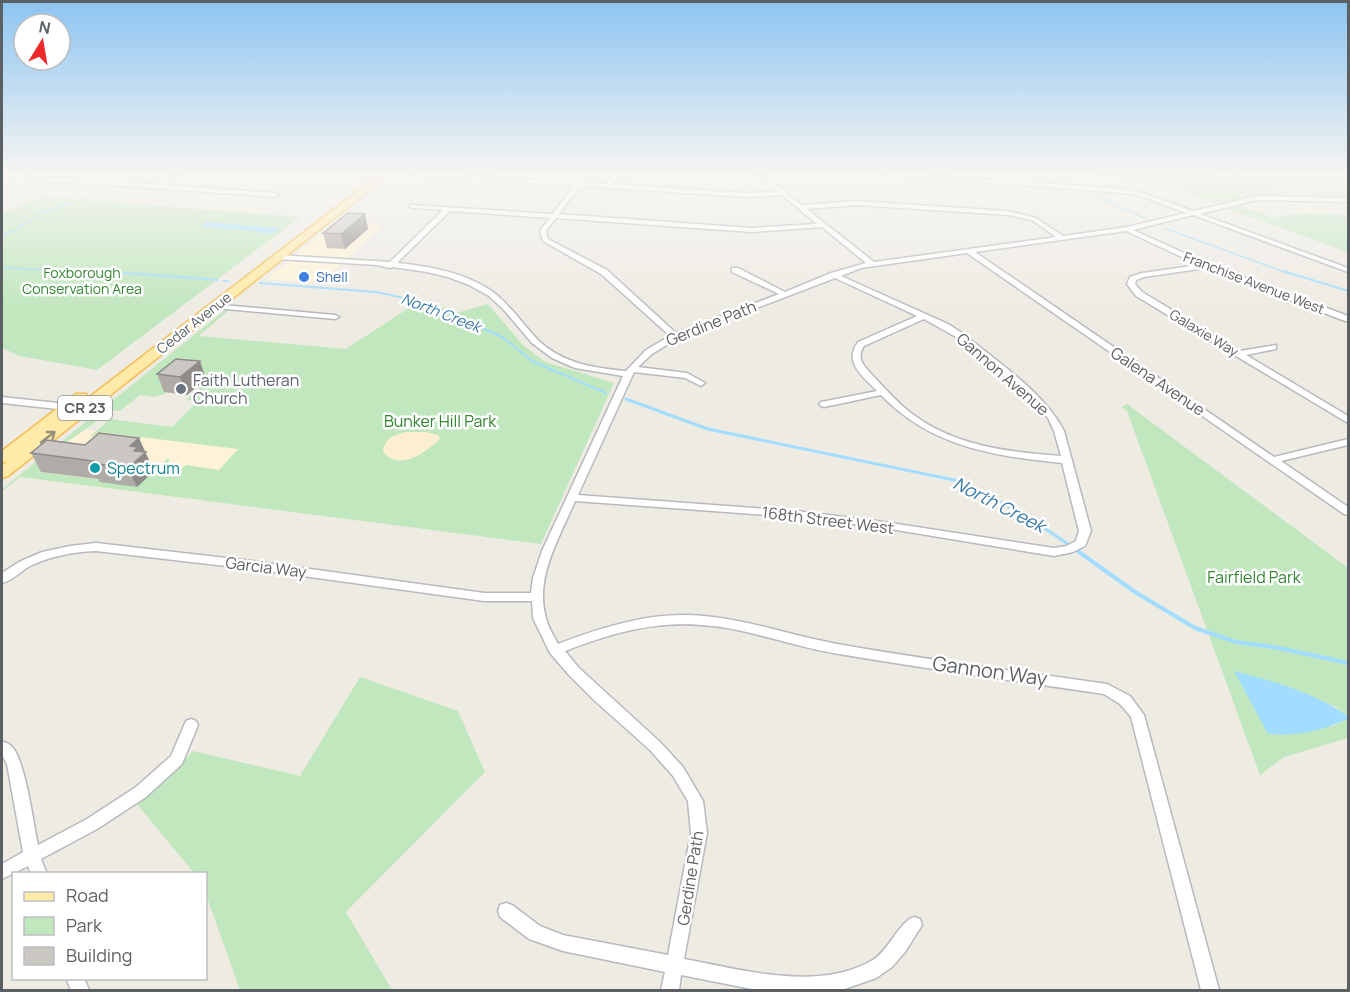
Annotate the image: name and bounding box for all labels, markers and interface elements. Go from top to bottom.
north arrow [12,12,72,72]
text: N [37,15,53,39]
street label: Franchise Avenue West [1181,247,1328,318]
park label: Foxborough Conservation Area [22,263,142,298]
place label: Shell [316,267,348,286]
marker: Shell [297,270,311,284]
street label: Cedar Avenue [152,287,235,358]
water label: North Creek [398,288,486,338]
street label: Gerdine Path [663,295,759,351]
street label: Galaxie Way [1166,304,1243,361]
street label: Gannon Avenue [952,328,1054,420]
street label: Galena Avenue [1107,341,1209,421]
place label: Faith Lutheran Church [193,369,299,409]
marker: Faith Lutheran Church [174,382,188,396]
road number: CR 23 [58,396,112,420]
park label: Bunker Hill Park [384,410,497,432]
one-way arrow [39,431,55,444]
place label: Spectrum [107,457,180,479]
marker: Spectrum [88,461,102,475]
water label: North Creek [949,471,1052,539]
street label: 168th Street West [761,501,895,539]
street label: Garcia Way [224,551,308,583]
park label: Fairfield Park [1207,566,1302,588]
street label: Gannon Way [931,649,1050,692]
street label: Gerdine Path [672,829,708,927]
legend [12,872,207,980]
text: Road [66,883,109,907]
text: Park [66,913,103,937]
text: Building [66,943,132,967]

